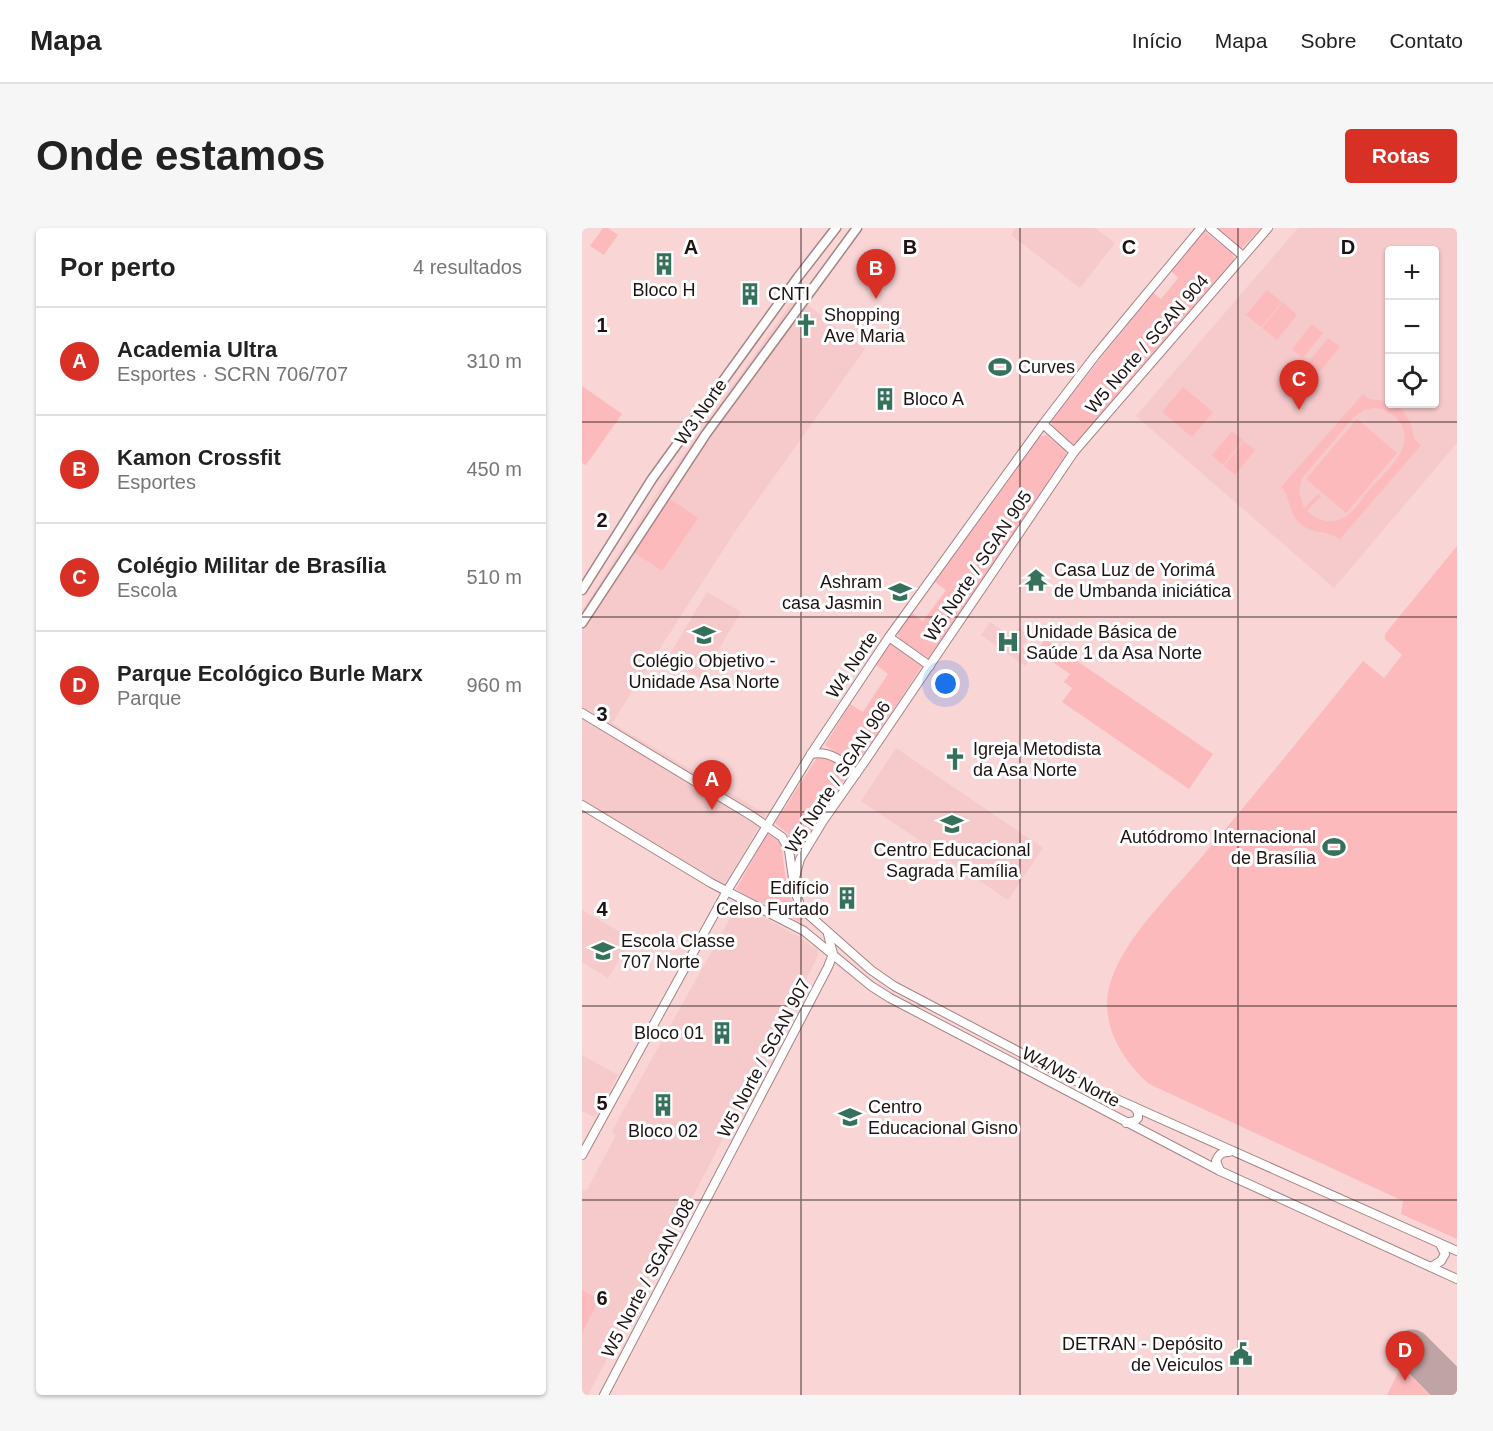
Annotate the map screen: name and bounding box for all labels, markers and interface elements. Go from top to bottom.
text: Mapa [30,25,102,56]
text: Início [1132,29,1182,52]
text: Mapa [1215,29,1267,52]
text: Sobre [1300,29,1356,52]
text: Contato [1389,29,1463,52]
button: Rotas [1345,129,1457,183]
text: Onde estamos [36,132,325,179]
text: A [684,236,698,258]
text: B [903,236,917,258]
text: C [1122,236,1136,258]
text: D [1341,236,1355,258]
map controls [1385,246,1439,408]
button: + [1385,246,1439,300]
pin: B [856,250,896,299]
building icon: Bloco H [651,251,677,277]
text: Por perto [60,252,176,282]
text: 4 resultados [413,256,522,278]
street label: W5 Norte / SGAN 904 [1081,271,1213,417]
place label: Bloco H [632,280,696,300]
building icon: CNTI [737,281,763,307]
place label: CNTI [768,284,810,304]
button: − [1385,300,1439,354]
place label: Shopping Ave Maria [824,305,906,346]
church icon: Shopping Ave Maria [793,312,819,338]
text: 1 [596,314,608,336]
text: Academia Ultra [117,337,277,362]
text: A [72,350,87,372]
text: 310 m [466,350,522,372]
sports icon: Curves [987,354,1013,380]
button: locate [1385,354,1439,408]
place label: Curves [1018,357,1075,377]
pin: C [1280,360,1318,410]
text: Esportes · SCRN 706/707 [117,363,348,385]
street label: W3 Norte [671,375,731,449]
building icon: Bloco A [872,386,898,412]
place label: Bloco A [903,389,964,409]
text: Kamon Crossfit [117,445,281,470]
text: B [72,458,87,480]
text: 450 m [466,458,522,480]
text: Esportes [117,471,196,493]
street label: W5 Norte / SGAN 905 [920,487,1036,645]
text: 2 [596,509,608,531]
text: Colégio Militar de Brasília [117,553,386,578]
place label: Casa Luz de Yorimá de Umbanda iniciática [1054,560,1232,601]
text: C [72,566,87,588]
text: 510 m [466,566,522,588]
temple icon: Casa Luz de Yorimá de Umbanda iniciática [1023,567,1049,593]
place label: Ashram casa Jasmin [782,572,882,613]
text: Escola [117,579,177,601]
school or university icon: Ashram casa Jasmin [887,579,913,605]
school or university icon: Colégio Objetivo - Unidade Asa Norte [691,622,717,648]
place label: Unidade Básica de Saúde 1 da Asa Norte [1026,622,1202,663]
street label: W4 Norte [822,628,882,702]
hospital icon: Unidade Básica de Saúde 1 da Asa Norte [995,629,1021,655]
place label: Colégio Objetivo - Unidade Asa Norte [628,651,780,692]
text: Parque Ecológico Burle Marx [117,661,423,686]
your location [931,669,960,698]
text: D [72,674,87,696]
text: 960 m [466,674,522,696]
text: Parque [117,687,182,709]
street label: W5 Norte / SGAN 906 [781,697,895,857]
text: 3 [596,703,608,725]
place label: Igreja Metodista da Asa Norte [973,739,1102,780]
church icon: Igreja Metodista da Asa Norte [942,746,968,772]
pin: A [692,760,732,810]
school or university icon: Centro Educacional Sagrada Família [939,811,965,837]
place label: Autódromo Internacional de Brasília [1120,827,1317,868]
sports icon: Autódromo Internacional de Brasília [1321,834,1347,860]
place label: Centro Educacional Sagrada Família [873,840,1031,881]
place label: Edifício Celso Furtado [716,878,829,919]
building icon: Edifício Celso Furtado [834,885,860,911]
text: 4 [596,898,608,920]
place label: Escola Classe 707 Norte [621,931,735,972]
school or university icon: Escola Classe 707 Norte [590,938,616,964]
street label: W5 Norte / SGAN 907 [714,975,814,1141]
building icon: Bloco 01 [709,1020,735,1046]
place label: Bloco 01 [634,1023,704,1043]
street label: W4/W5 Norte [1019,1043,1123,1111]
text: 5 [596,1092,608,1114]
building icon: Bloco 02 [650,1092,676,1118]
place label: Centro Educacional Gisno [868,1097,1018,1138]
school or university icon: Centro Educacional Gisno [837,1104,863,1130]
place label: Bloco 02 [628,1121,698,1141]
street label: W5 Norte / SGAN 908 [598,1195,698,1361]
text: 6 [596,1287,608,1309]
pin: D [1386,1332,1424,1381]
place label: DETRAN - Depósito de Veiculos [1062,1334,1223,1375]
public building icon: DETRAN - Depósito de Veiculos [1228,1341,1254,1367]

